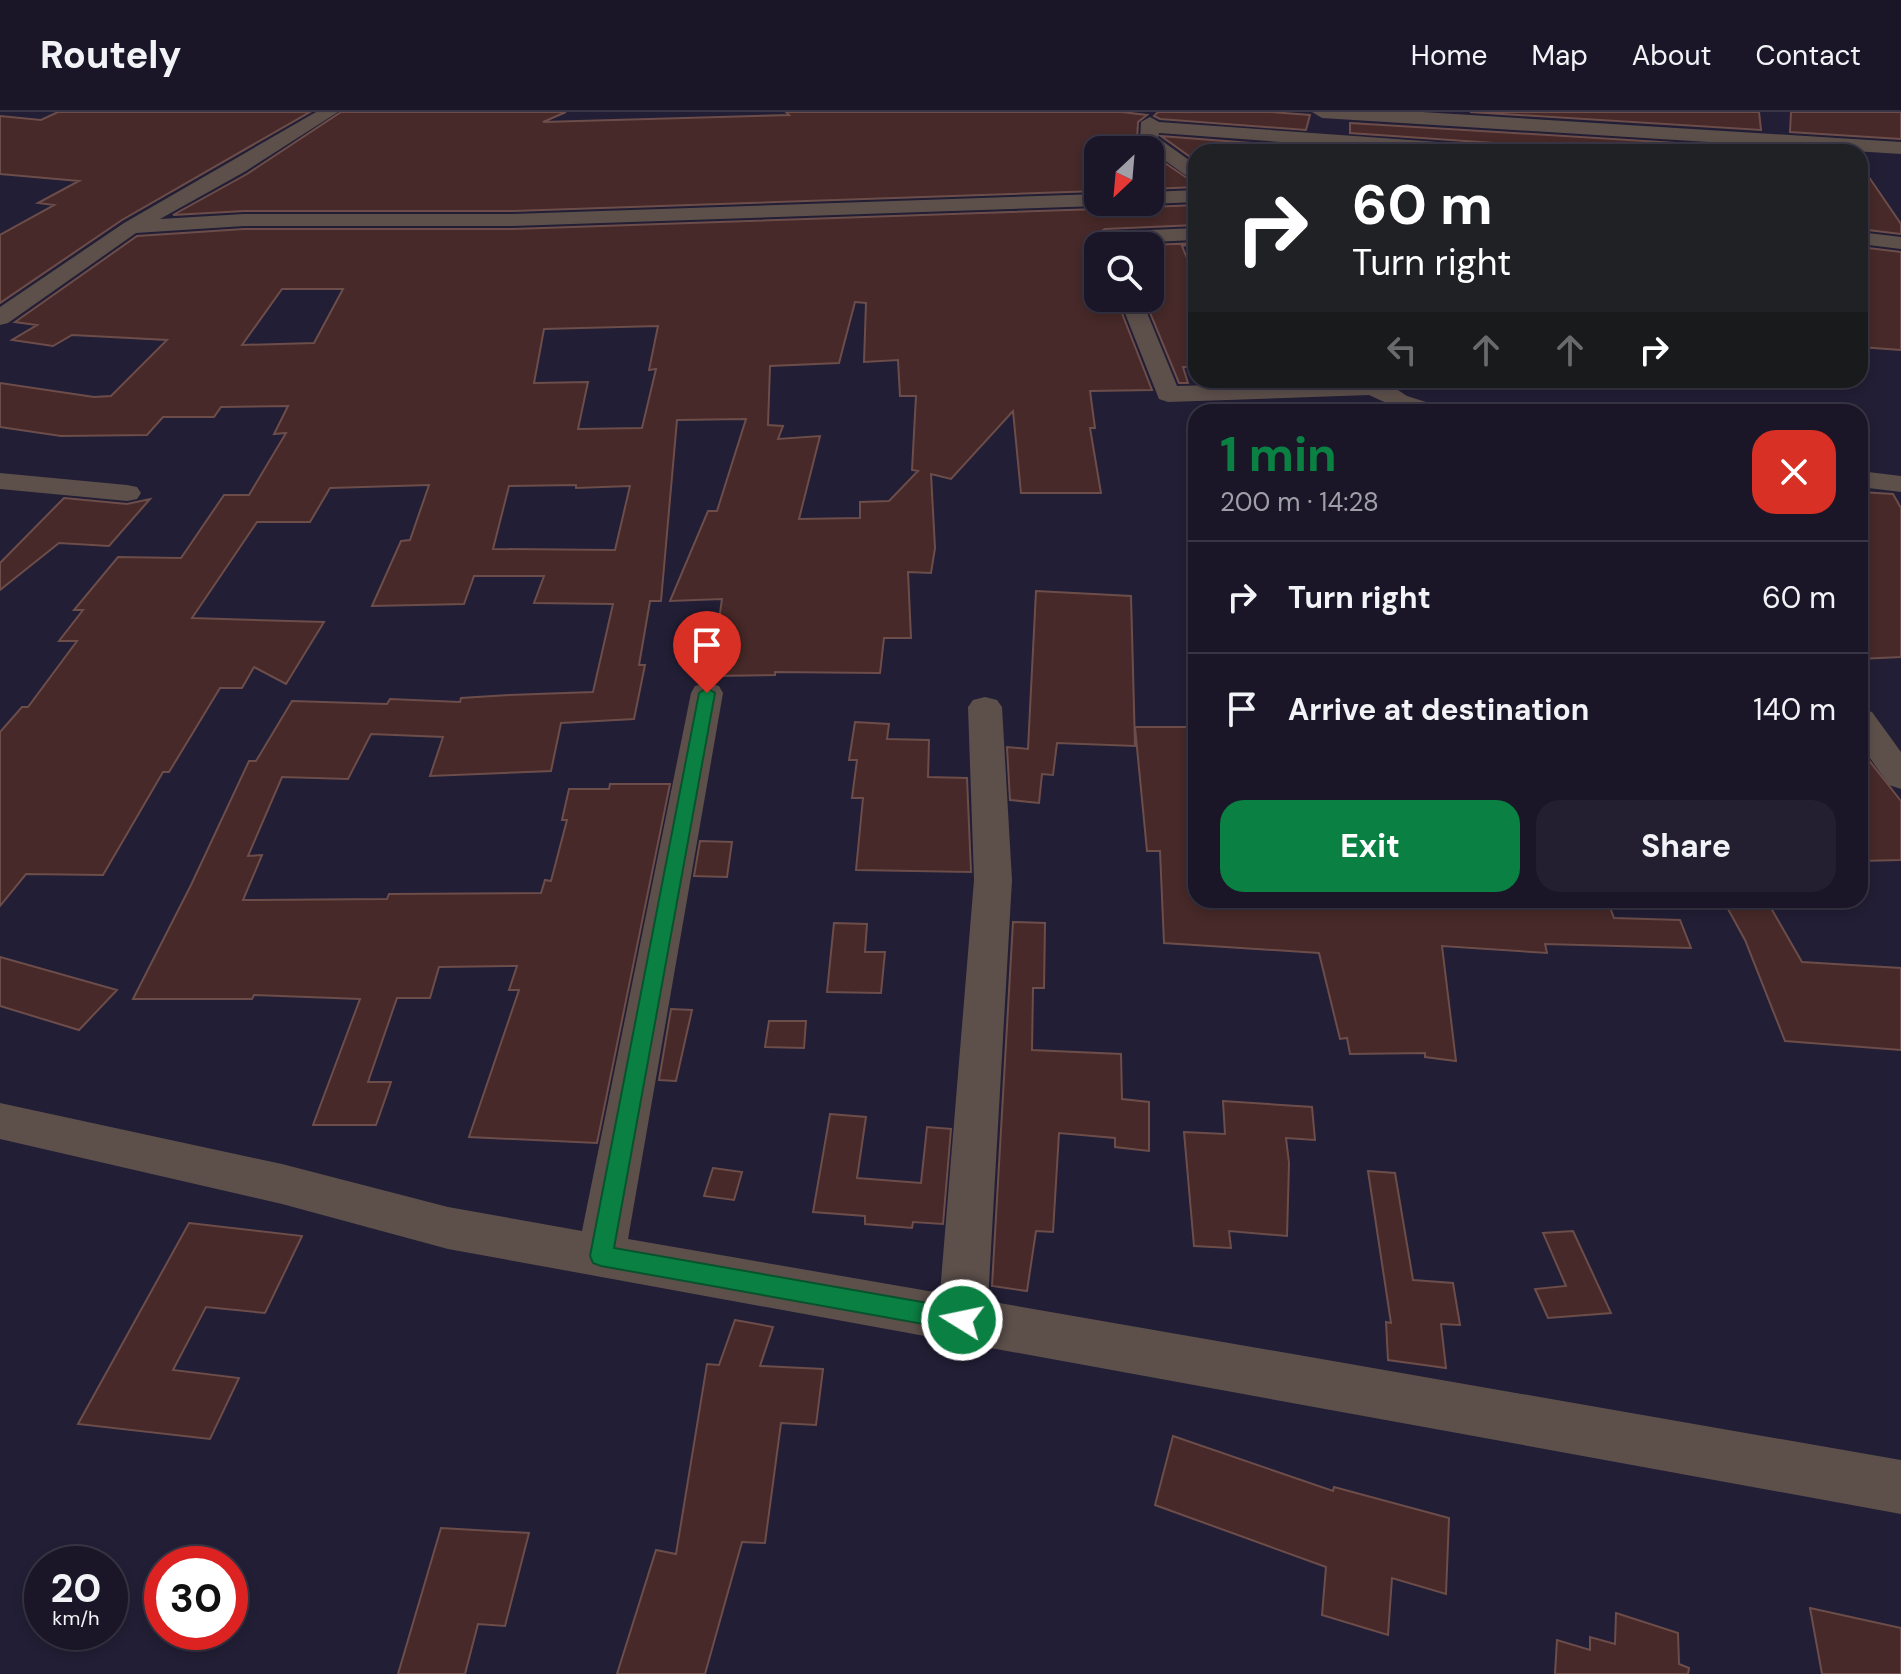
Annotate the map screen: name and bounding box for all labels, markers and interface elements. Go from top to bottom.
text: Routely [40,30,181,80]
text: Home [1411,37,1487,74]
text: Map [1531,37,1588,74]
text: About [1632,37,1711,74]
text: Contact [1755,37,1861,74]
north arrow [1084,136,1164,216]
map controls [1084,136,1164,312]
text: 60 m [1352,168,1493,241]
icon: right [1220,176,1324,280]
button: search [1084,232,1164,312]
text: Turn right [1352,239,1511,286]
icon: left [1380,328,1424,372]
icon: ahead [1464,328,1508,372]
icon: ahead [1548,328,1592,372]
icon: right [1632,328,1676,372]
text: 1 min [1220,423,1337,486]
button: close [1752,430,1836,514]
text: 200 m · 14:28 [1220,485,1379,519]
icon: right [1220,575,1264,619]
text: Turn right [1288,578,1431,617]
text: 60 m [1762,578,1836,617]
pin [673,611,741,693]
icon: arrive [685,623,729,667]
icon: arrive [1220,687,1264,731]
text: Arrive at destination [1288,690,1589,729]
text: 140 m [1753,690,1836,729]
button: Exit [1220,800,1520,892]
button: Share [1536,800,1836,892]
position arrow [920,1278,1004,1362]
speed limit sign: 30 [144,1546,248,1650]
text: 20 [50,1562,102,1614]
text: km/h [52,1605,100,1631]

